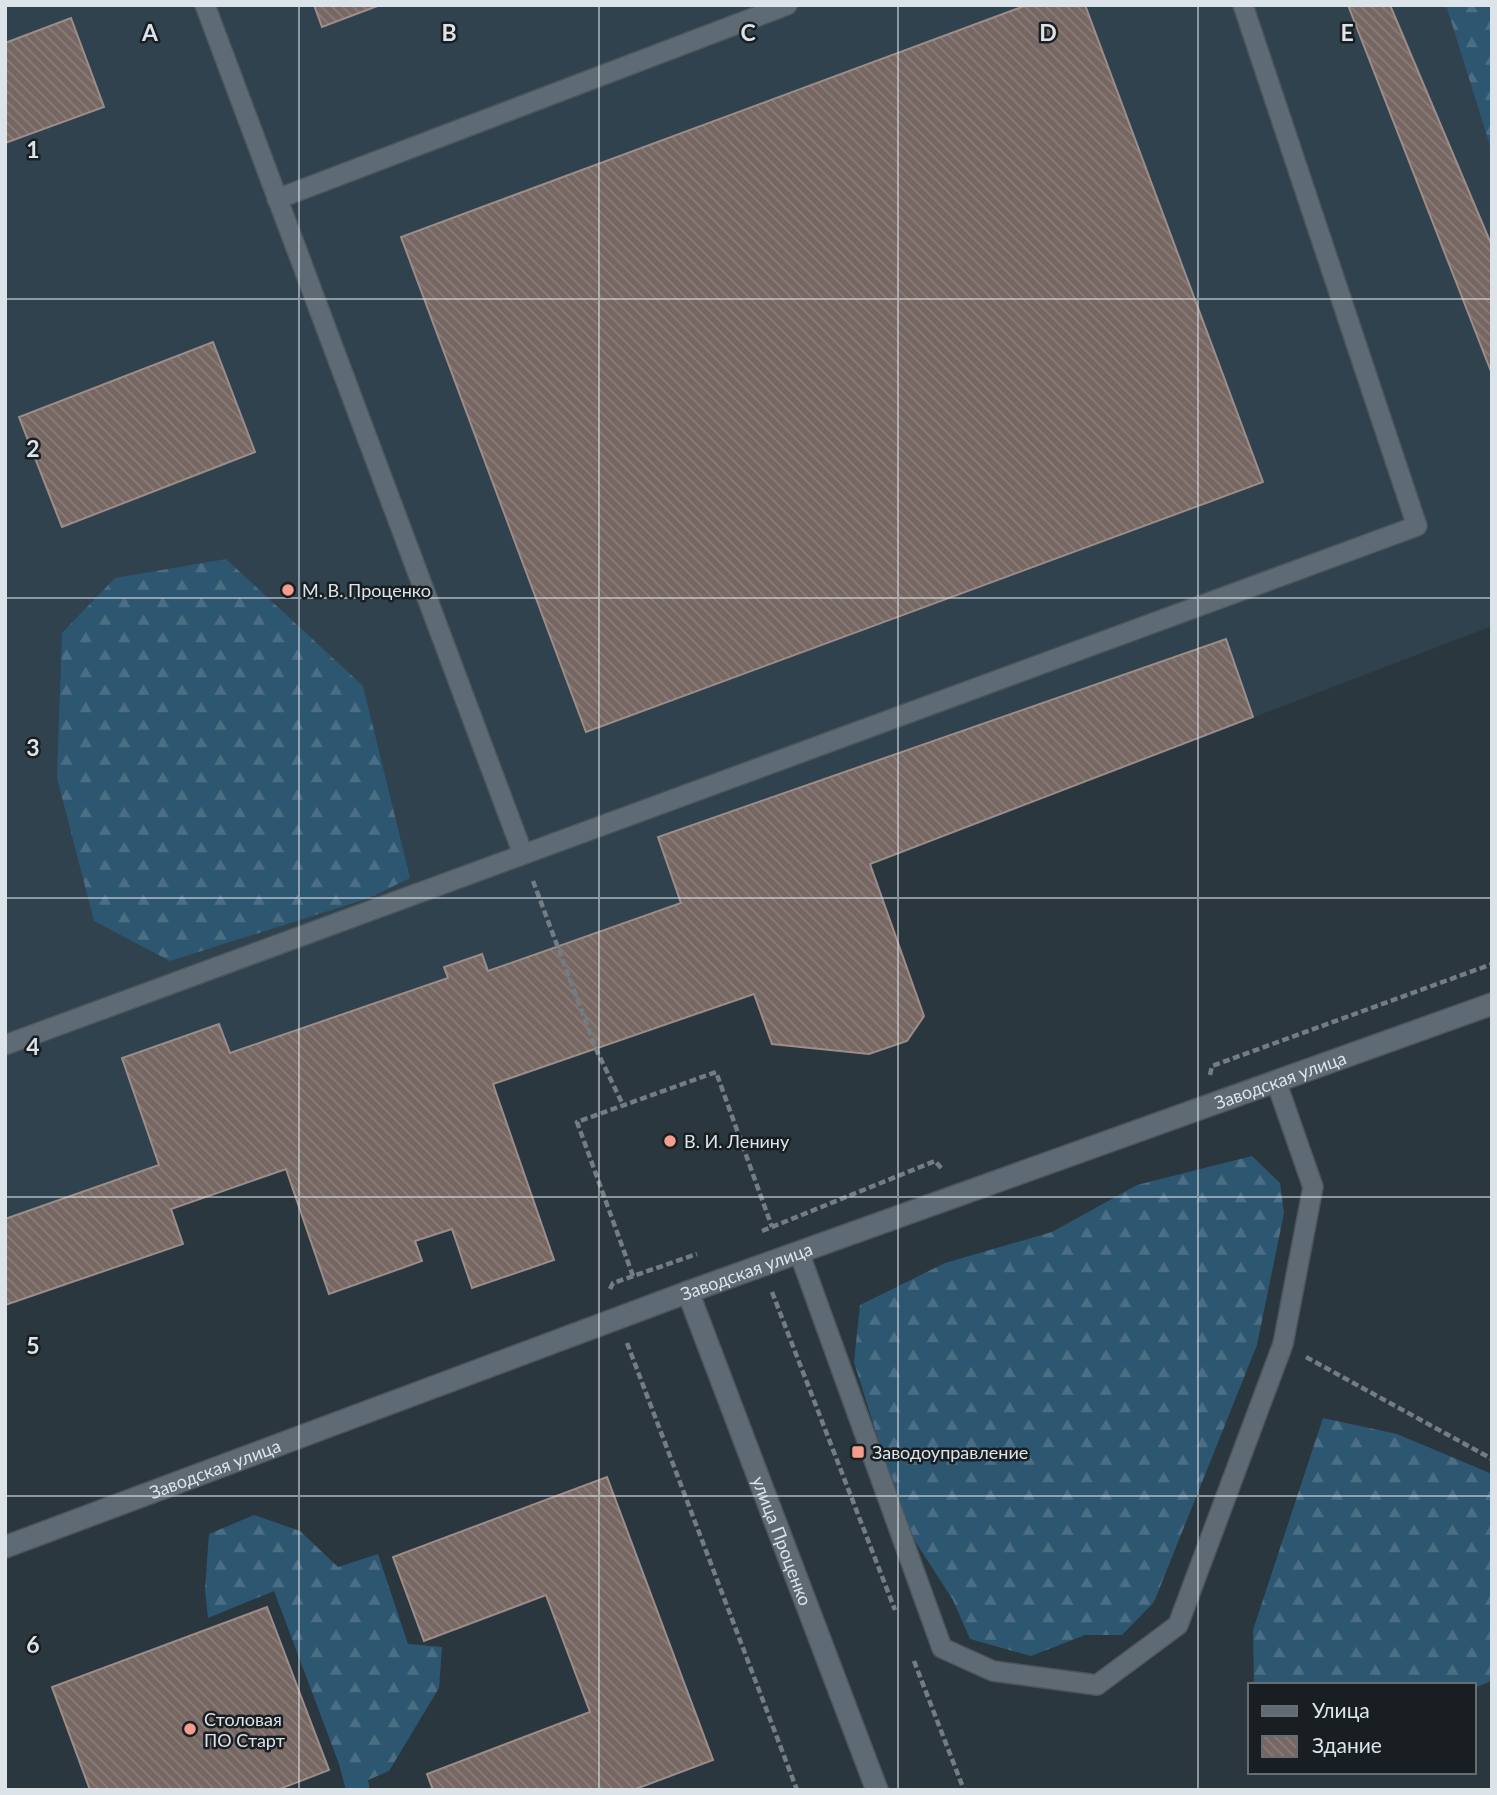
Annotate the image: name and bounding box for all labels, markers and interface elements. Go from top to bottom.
text: A [141,18,159,46]
text: B [441,18,457,46]
text: C [740,18,756,46]
text: D [1039,18,1057,46]
text: E [1340,18,1354,46]
text: 1 [26,135,40,163]
text: 2 [26,434,40,462]
place label: М. В. Проценко [302,579,431,601]
marker: М. В. Проценко [280,582,296,598]
text: 3 [26,733,40,761]
text: 4 [26,1032,40,1060]
street label: Заводская улица [1211,1046,1349,1114]
place label: В. И. Ленину [684,1130,790,1152]
marker: В. И. Ленину [662,1133,678,1149]
street label: Заводская улица [677,1237,815,1305]
text: 5 [26,1331,40,1359]
street label: Заводская улица [146,1434,284,1503]
place label: Заводоуправление [872,1441,1028,1463]
marker: Заводоуправление [850,1444,866,1460]
street label: улица Проценко [748,1473,817,1609]
text: 6 [26,1630,40,1658]
legend [1248,1683,1476,1774]
text: Улица [1312,1697,1370,1722]
place label: Столовая ПО Старт [204,1708,285,1751]
marker: Столовая ПО Старт [182,1721,198,1737]
text: Здание [1312,1732,1382,1757]

